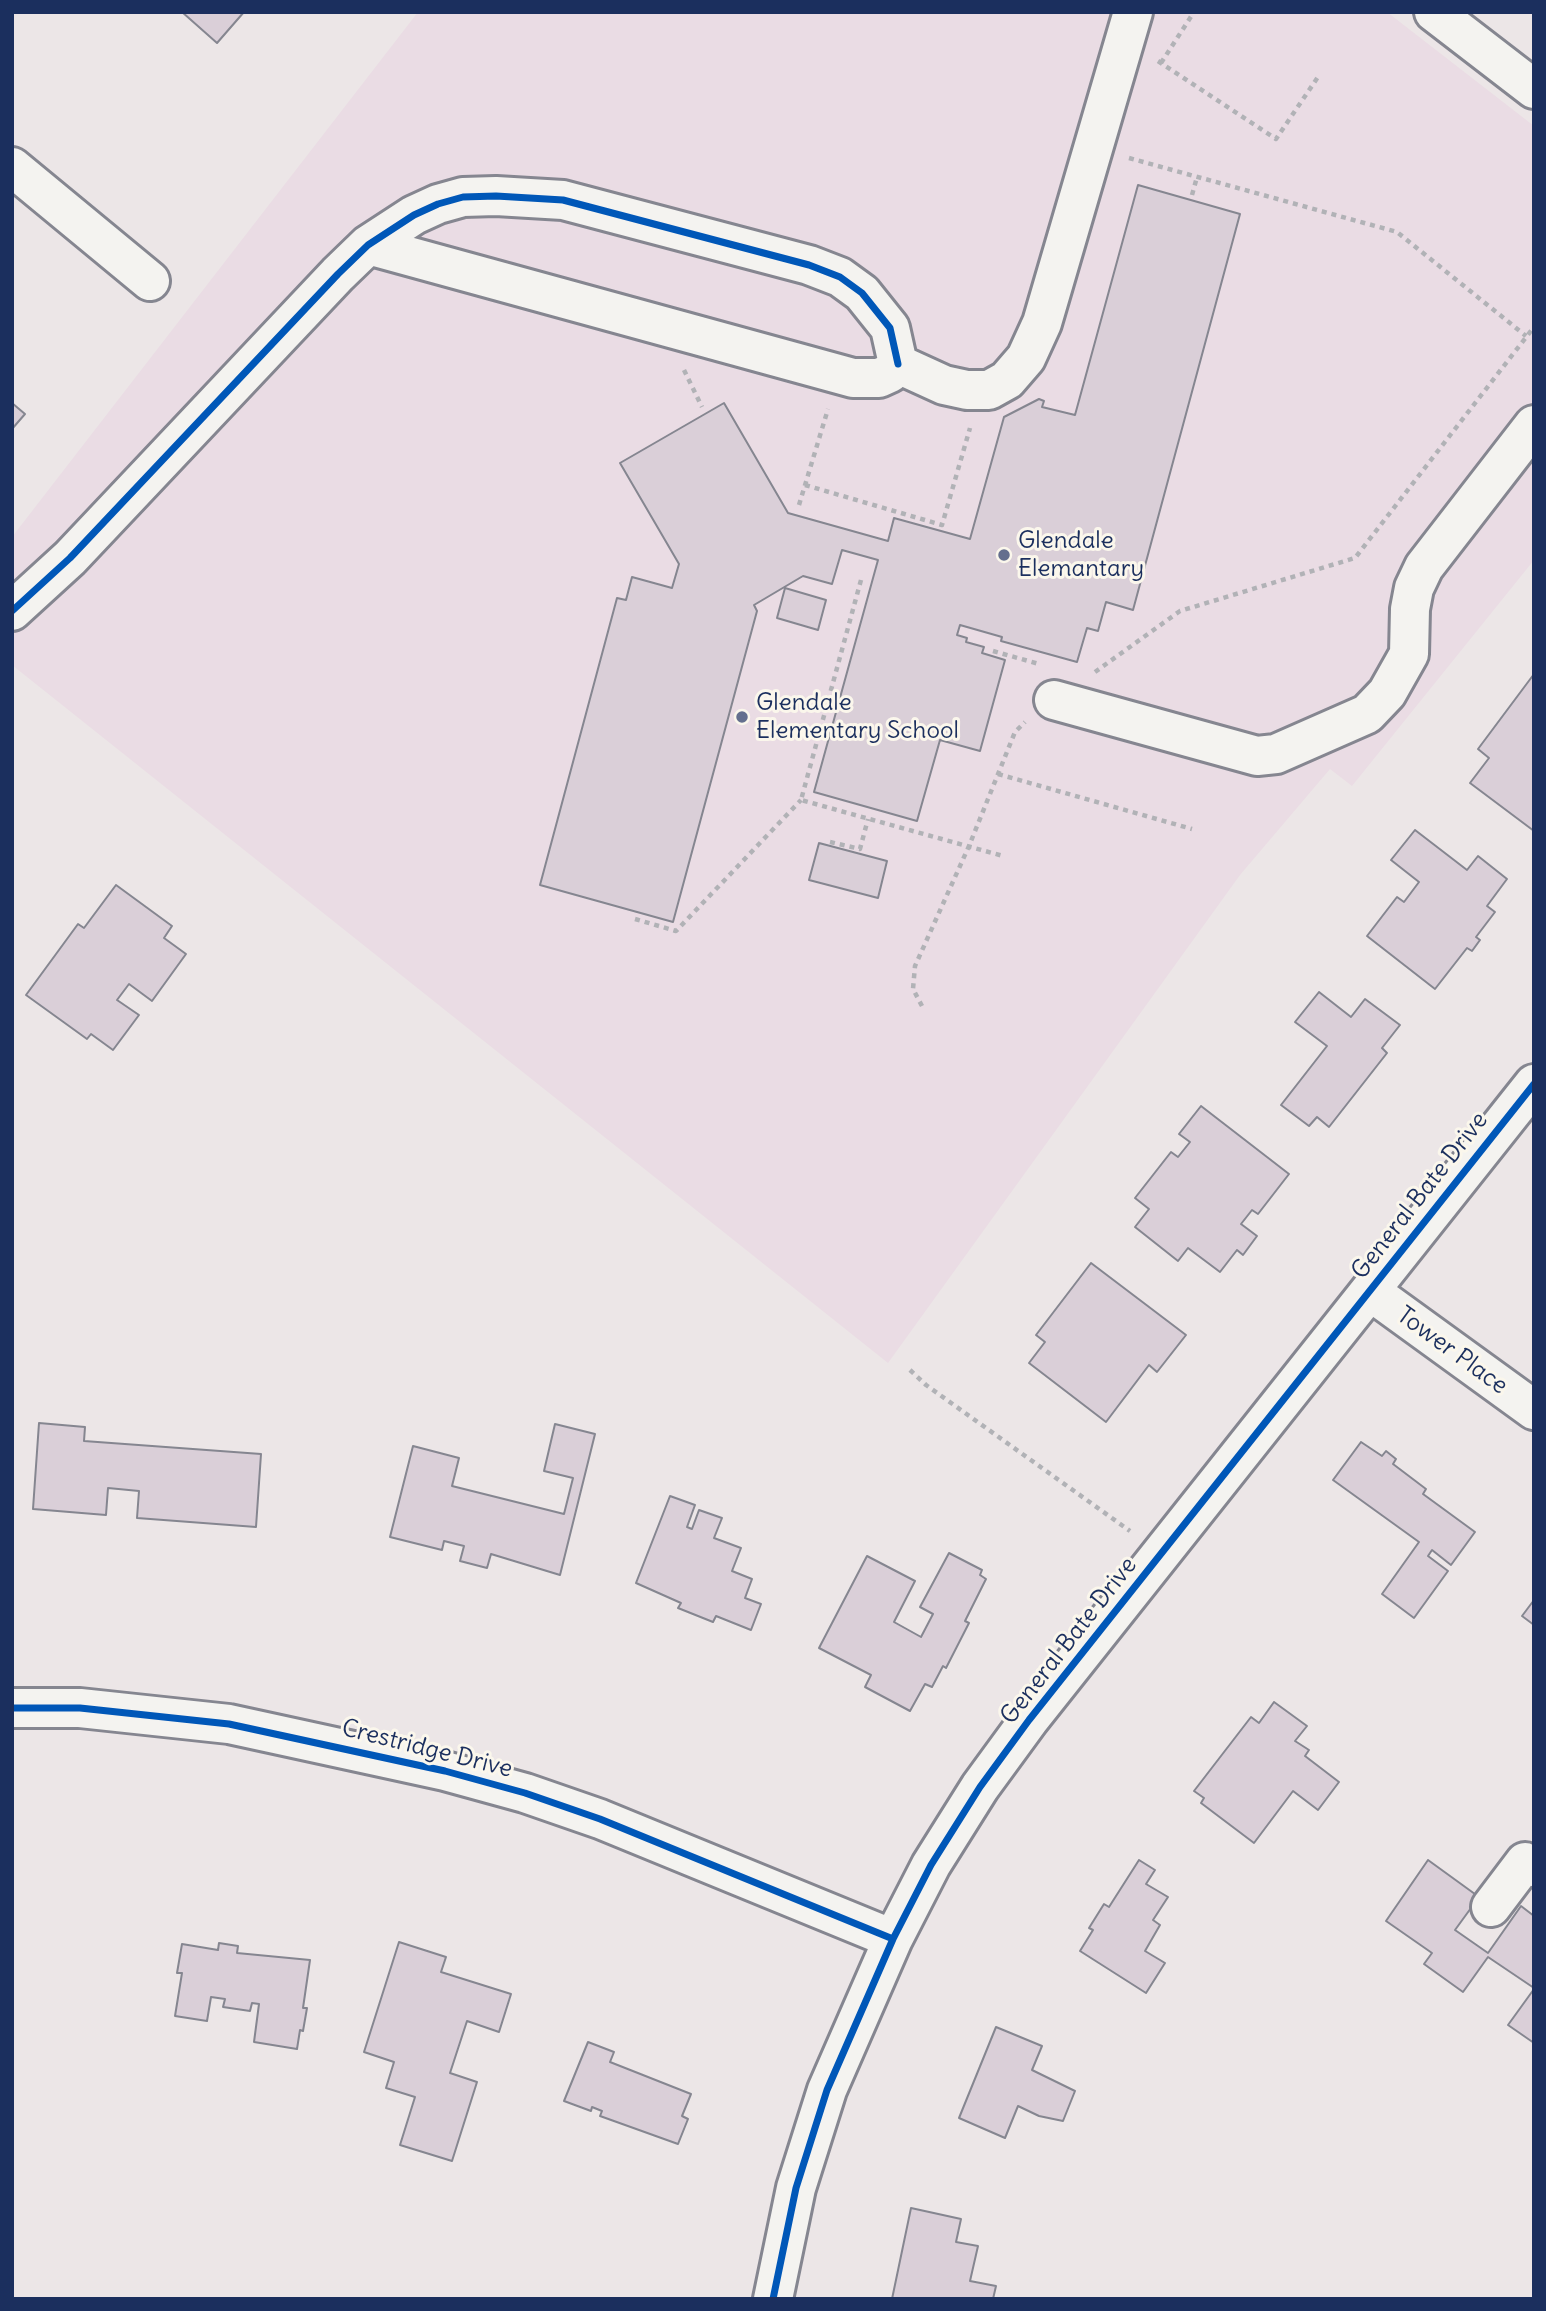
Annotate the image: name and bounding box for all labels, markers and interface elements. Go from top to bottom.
place label: Glendale Elemantary [1018,527,1144,583]
marker: Glendale Elemantary [996,547,1012,563]
place label: Glendale Elementary School [756,689,959,745]
marker: Glendale Elementary School [734,709,750,725]
street label: General Bate Drive [1346,1107,1494,1285]
street label: Tower Place [1391,1301,1513,1401]
street label: General Bate Drive [995,1552,1143,1730]
street label: Crestridge Drive [339,1714,515,1784]

